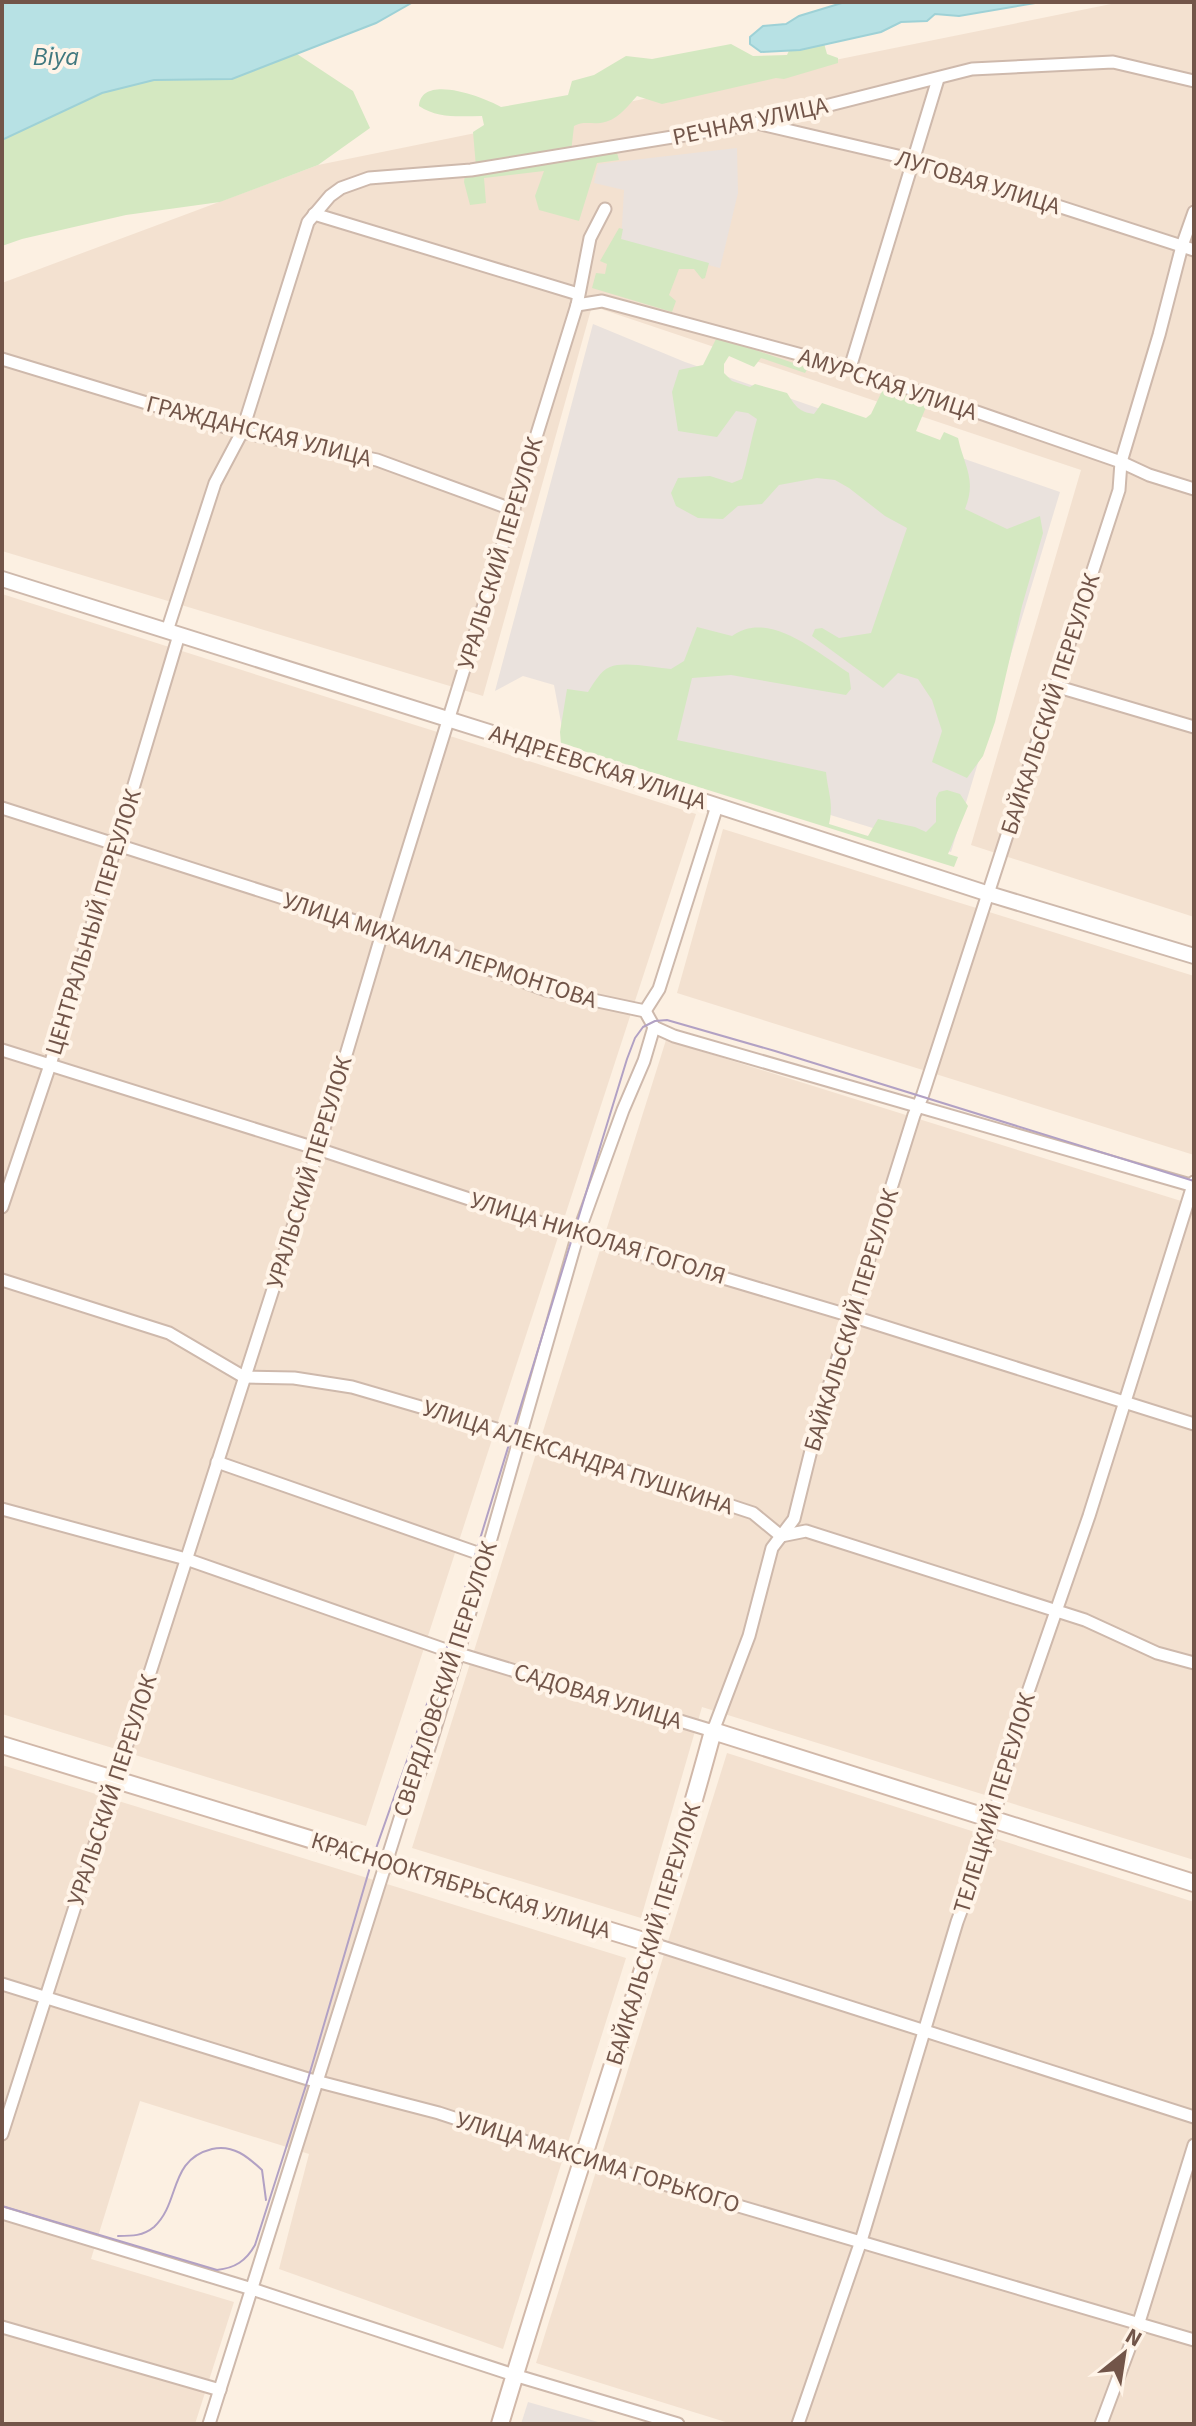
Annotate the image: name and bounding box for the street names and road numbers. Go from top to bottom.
street label: РЕЧНАЯ УЛИЦА [669,88,831,155]
street label: ЛУГОВАЯ УЛИЦА [891,141,1065,224]
street label: АМУРСКАЯ УЛИЦА [794,339,982,430]
street label: ГРАЖДАНСКАЯ УЛИЦА [142,387,375,476]
street label: УРАЛЬСКИЙ ПЕРЕУЛОК [449,433,552,674]
street label: БАЙКАЛЬСКИЙ ПЕРЕУЛОК [992,569,1109,839]
street label: АНДРЕЕВСКАЯ УЛИЦА [485,716,711,819]
street label: ЦЕНТРАЛЬНЫЙ ПЕРЕУЛОК [36,785,151,1059]
street label: УЛИЦА МИХАИЛА ЛЕРМОНТОВА [278,883,601,1018]
street label: УРАЛЬСКИЙ ПЕРЕУЛОК [258,1052,361,1293]
street label: УЛИЦА НИКОЛАЯ ГОГОЛЯ [466,1183,730,1294]
street label: БАЙКАЛЬСКИЙ ПЕРЕУЛОК [795,1184,908,1456]
street label: УЛИЦА АЛЕКСАНДРА ПУШКИНА [418,1391,738,1524]
street label: СВЕРДЛОВСКИЙ ПЕРЕУЛОК [384,1537,507,1821]
street label: САДОВАЯ УЛИЦА [510,1654,686,1739]
street label: УРАЛЬСКИЙ ПЕРЕУЛОК [59,1670,166,1910]
street label: ТЕЛЕЦКИЙ ПЕРЕУЛОК [944,1689,1045,1918]
street label: БАЙКАЛЬСКИЙ ПЕРЕУЛОК [597,1798,710,2070]
street label: КРАСНООКТЯБРЬСКАЯ УЛИЦА [307,1823,615,1948]
street label: УЛИЦА МАКСИМА ГОРЬКОГО [452,2103,744,2222]

